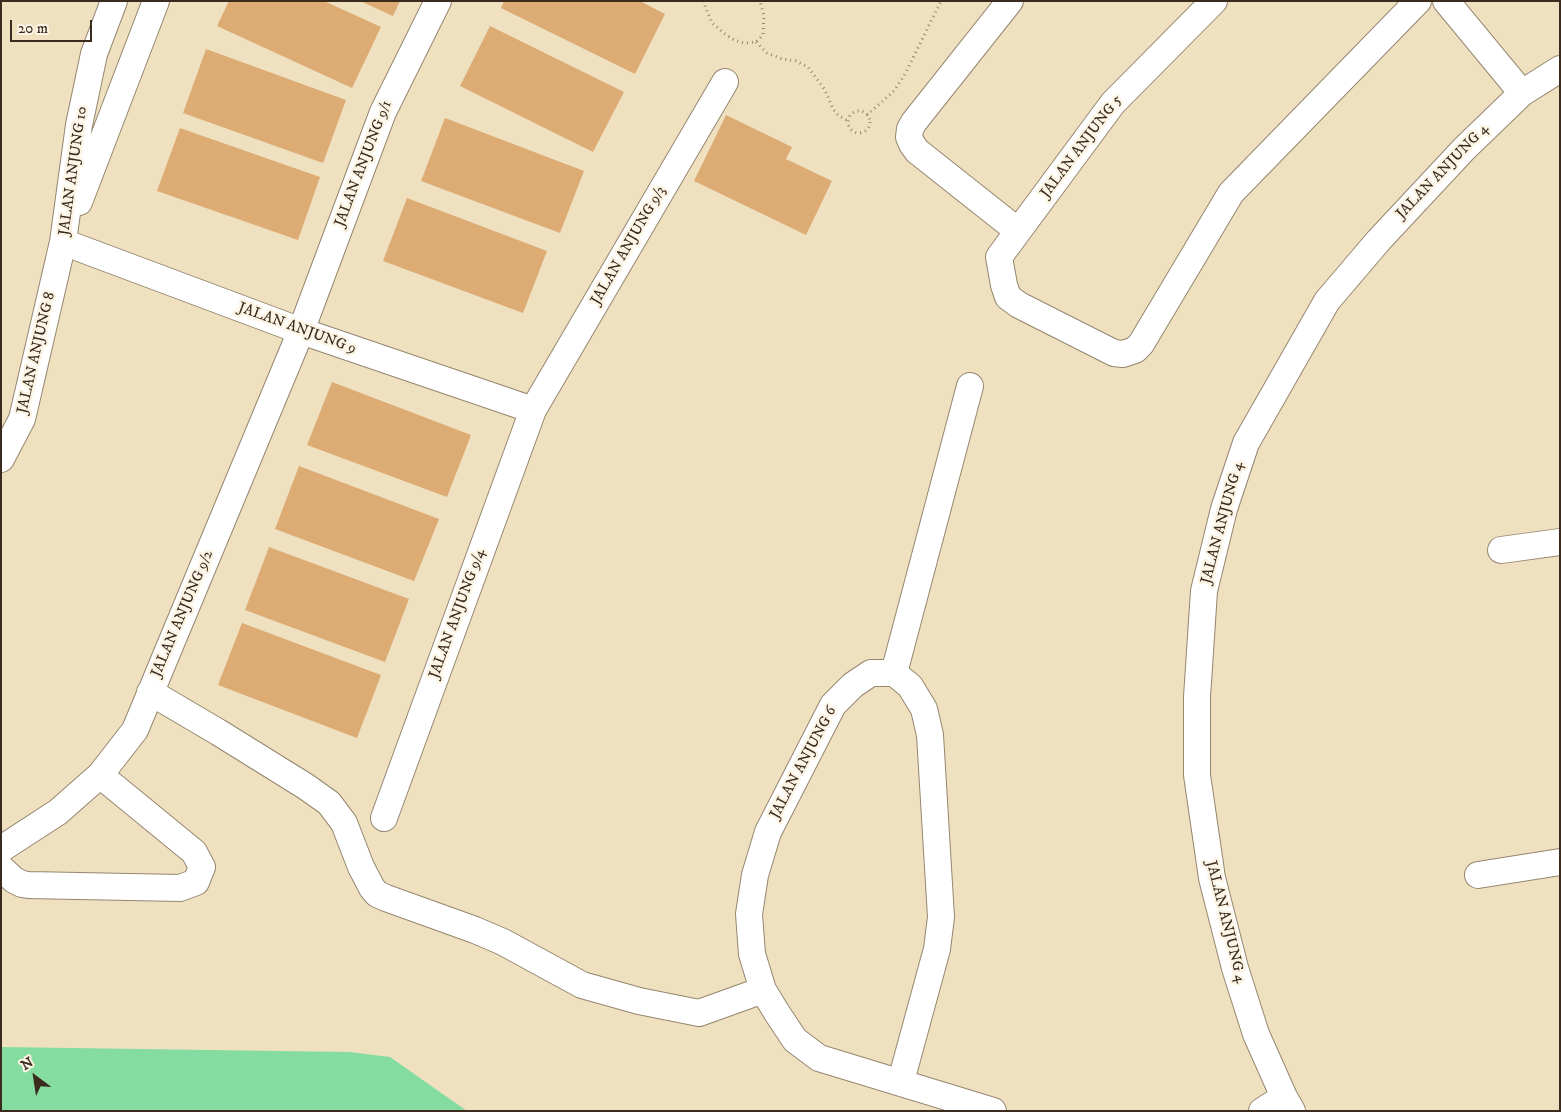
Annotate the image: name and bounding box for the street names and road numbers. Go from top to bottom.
street label: JALAN ANJUNG 5 [1037,92,1127,202]
street label: JALAN ANJUNG 9/1 [332,98,396,230]
street label: JALAN ANJUNG 10 [56,105,92,237]
street label: JALAN ANJUNG 4 [1393,121,1493,223]
street label: JALAN ANJUNG 9/3 [588,183,670,309]
street label: JALAN ANJUNG 8 [14,290,60,416]
street label: JALAN ANJUNG 9 [236,299,358,359]
street label: JALAN ANJUNG 4 [1198,460,1248,586]
street label: JALAN ANJUNG 9/4 [426,547,490,681]
street label: JALAN ANJUNG 9/2 [148,548,218,680]
street label: JALAN ANJUNG 6 [767,704,841,822]
street label: JALAN ANJUNG 4 [1201,859,1249,985]

